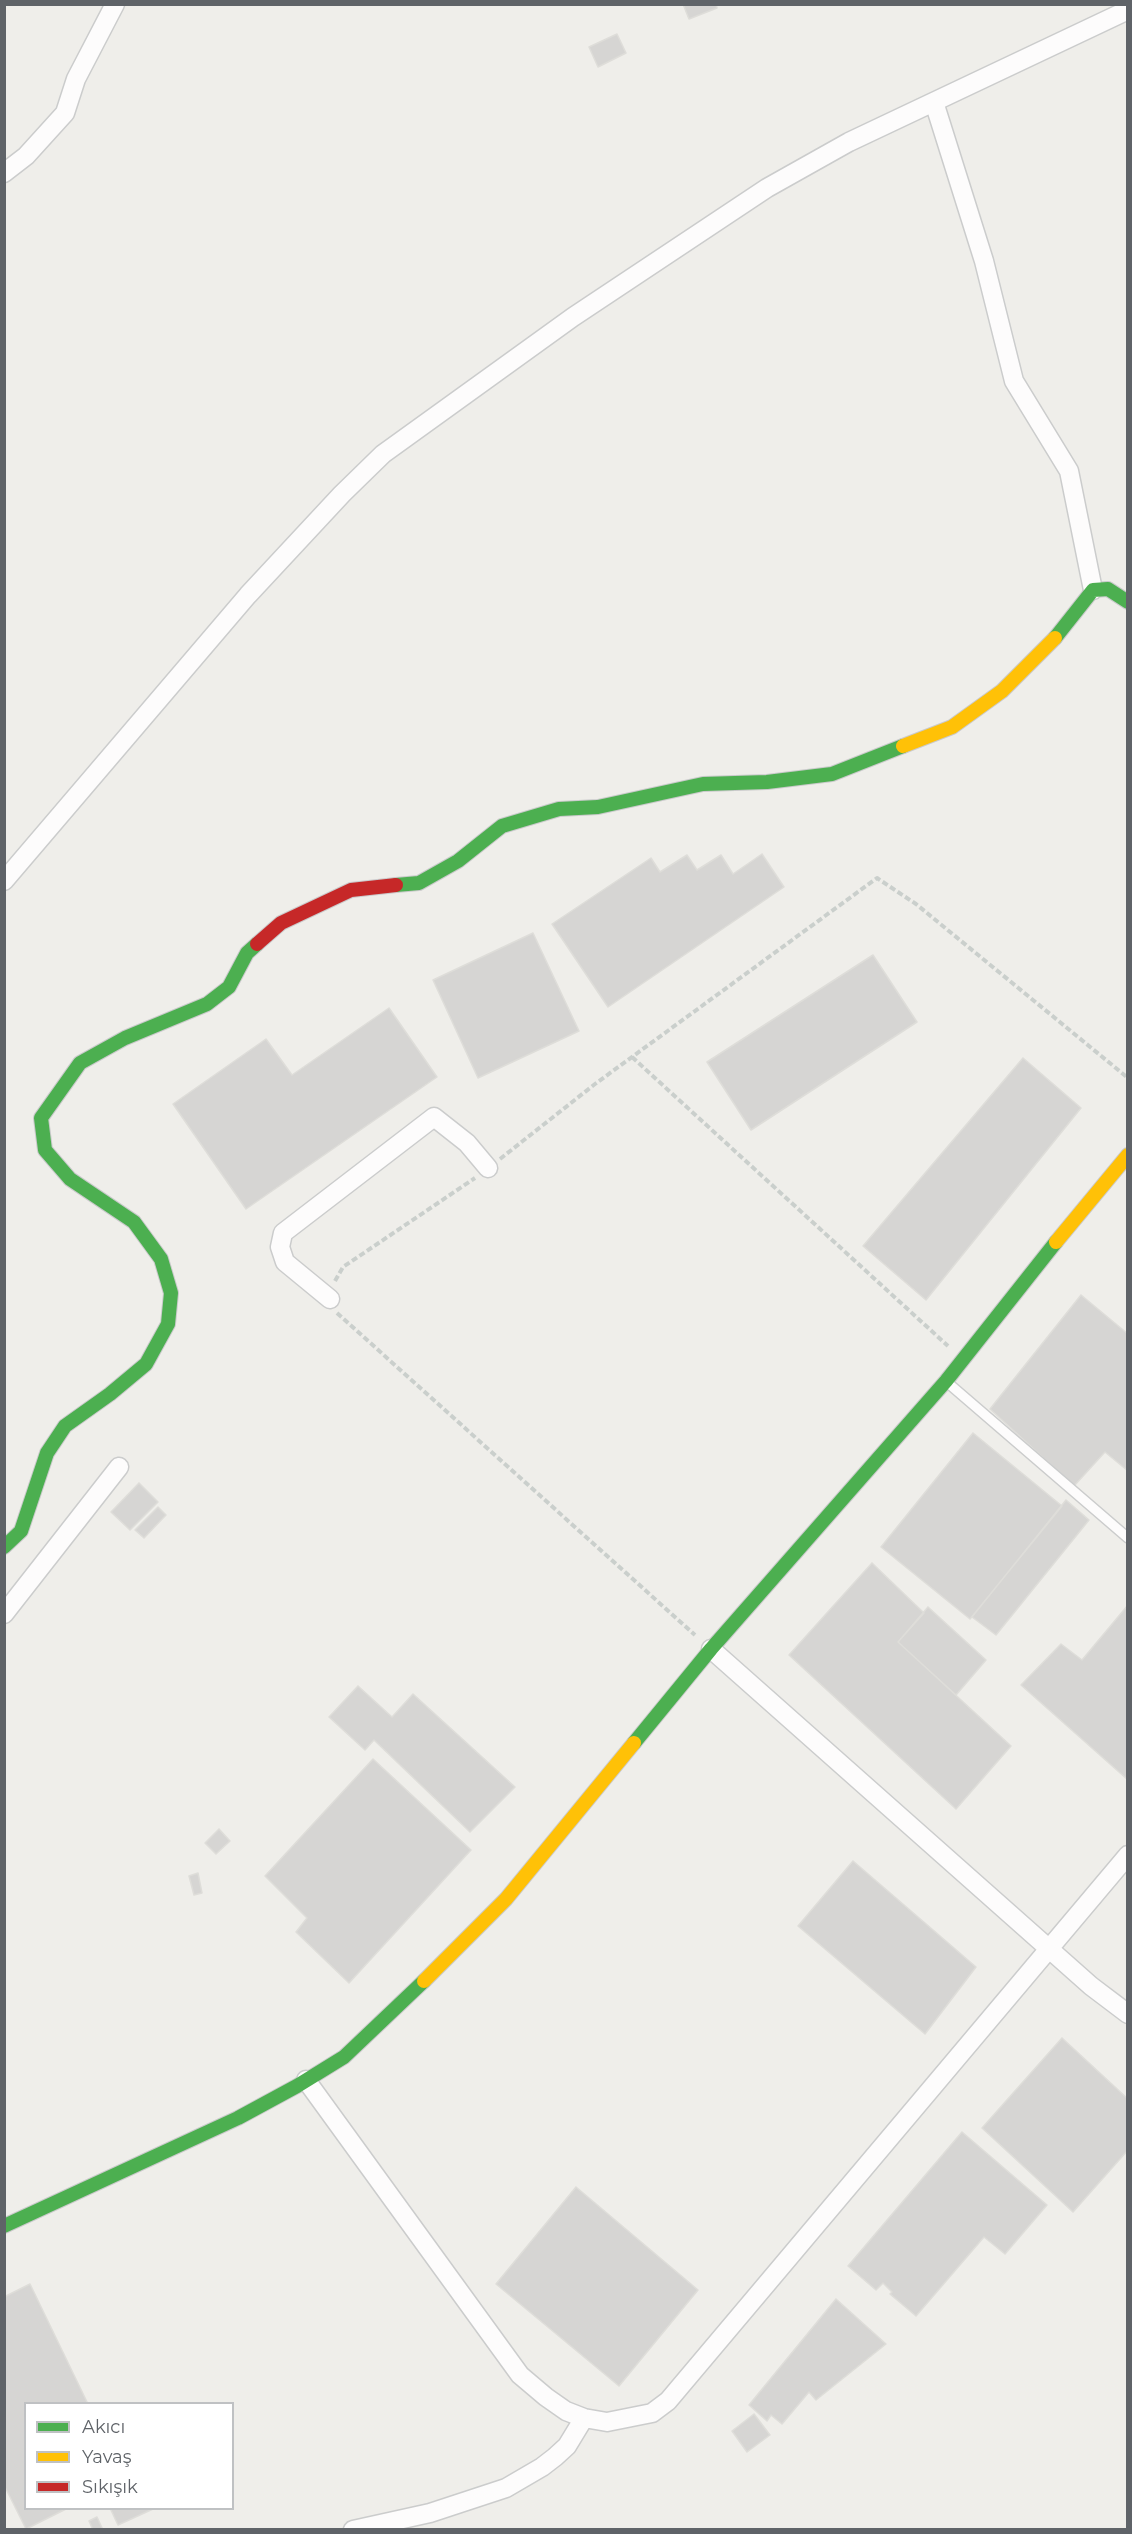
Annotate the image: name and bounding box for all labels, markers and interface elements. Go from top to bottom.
legend [24,2402,234,2510]
text: Akıcı [82,2416,125,2438]
text: Yavaş [82,2446,132,2468]
text: Sıkışık [82,2476,138,2498]

